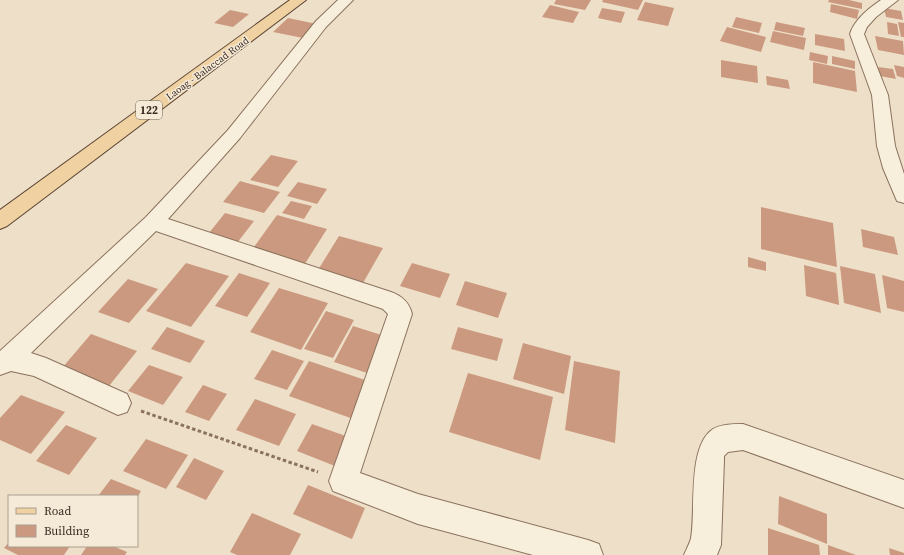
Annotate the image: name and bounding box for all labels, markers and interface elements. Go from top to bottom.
street label: Laoag - Balaccad Road [163,34,252,103]
road number: 122 [136,101,162,119]
legend [8,495,138,547]
text: Road [44,503,71,519]
text: Building [44,523,89,539]

